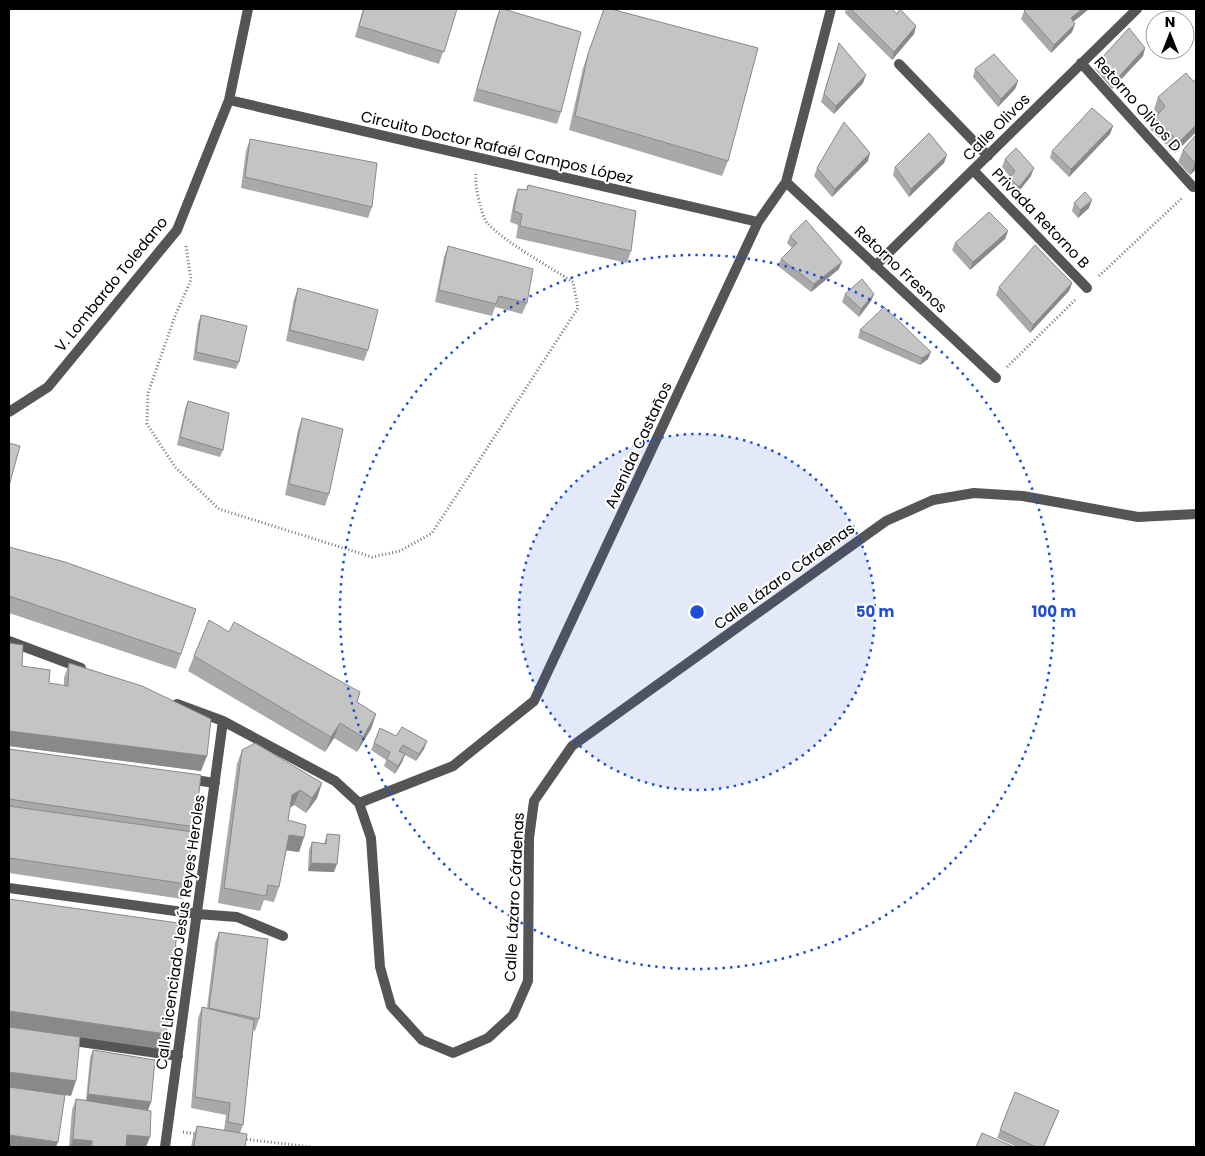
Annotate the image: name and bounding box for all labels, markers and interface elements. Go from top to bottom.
north arrow [1145,10,1195,60]
text: N [1165,12,1175,32]
street label: Retorno Olivos D [1089,52,1187,156]
street label: Calle Olivos [958,89,1034,165]
street label: Circuito Doctor Rafaél Campos López [359,105,635,189]
street label: Privada Retorno B [987,163,1095,273]
street label: V. Lombardo Toledano [50,212,172,356]
street label: Retorno Fresnos [850,221,952,318]
street label: Avenida Castaños [599,378,677,512]
street label: Calle Lázaro Cárdenas [709,518,859,634]
text: 50 m [856,601,894,622]
text: 100 m [1032,601,1076,622]
centre of rings [688,603,706,621]
street label: Calle Licenciado Jesús Reyes Heroles [150,793,210,1071]
street label: Calle Lázaro Cárdenas [499,812,529,982]

